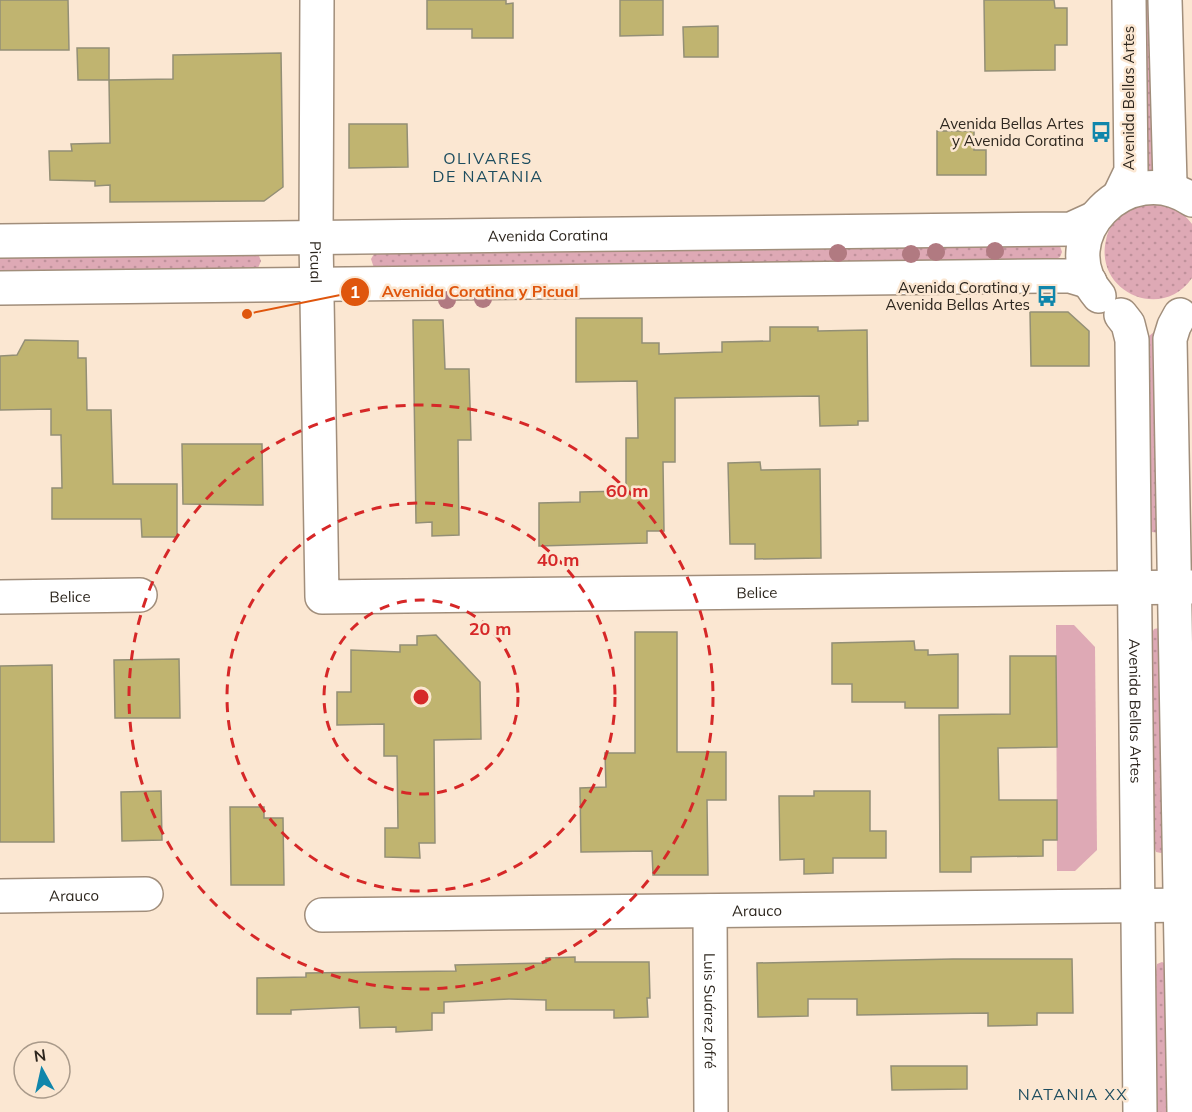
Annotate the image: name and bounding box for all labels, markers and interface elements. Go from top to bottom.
street label: Avenida Bellas Artes [1119,26,1138,170]
place label: Avenida Bellas Artes y Avenida Coratina [940,114,1084,150]
bus stop icon: Avenida Bellas Artes y Avenida Coratina [1089,120,1113,144]
district label: OLIVARES DE NATANIA [432,148,544,186]
street label: Avenida Coratina [488,225,608,245]
street label: Picual [307,241,326,283]
callout: Avenida Coratina y Picual [340,275,590,309]
place label: Avenida Coratina y Avenida Bellas Artes [886,278,1030,314]
text: 1 [350,280,360,303]
text: Avenida Coratina y Picual [382,281,578,301]
bus stop icon: Avenida Coratina y Avenida Bellas Artes [1035,284,1059,308]
text: 60 m [606,479,648,502]
text: 40 m [537,548,579,571]
street label: Belice [736,582,778,602]
street label: Belice [49,586,91,606]
text: 20 m [469,617,511,640]
street label: Avenida Bellas Artes [1126,639,1146,783]
centre of rings [411,687,431,707]
street label: Arauco [49,885,99,905]
street label: Arauco [732,900,782,920]
street label: Luis Suárez Jofré [701,953,720,1069]
north arrow [12,1040,72,1100]
text: N [33,1044,47,1066]
district label: NATANIA XX [1018,1084,1128,1104]

